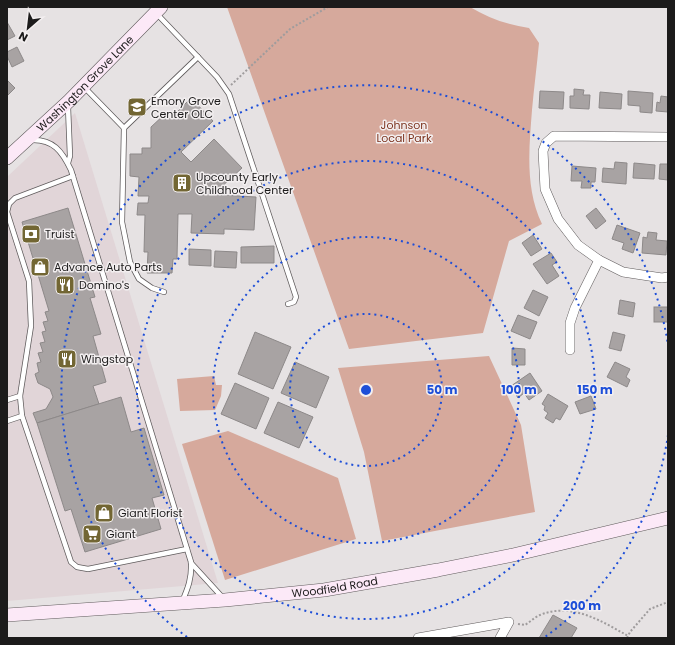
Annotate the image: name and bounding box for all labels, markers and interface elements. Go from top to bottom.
north arrow [8,8,48,48]
text: N [16,28,31,46]
street label: Washington Grove Lane [33,31,137,135]
place label: Emory Grove Center OLC [151,93,221,122]
school or university icon: Emory Grove Center OLC [126,96,148,118]
park label: Johnson Local Park [376,117,432,146]
place label: Upcounty Early Childhood Center [196,169,293,198]
building icon: Upcounty Early Childhood Center [171,172,193,194]
bank icon: Truist [20,223,42,245]
place label: Truist [45,226,75,242]
shop icon: Advance Auto Parts [29,256,51,278]
place label: Advance Auto Parts [54,259,162,275]
restaurant icon: Domino's [54,274,76,296]
place label: Domino's [79,277,130,293]
restaurant icon: Wingstop [56,348,78,370]
place label: Wingstop [81,351,133,367]
text: 50 m [427,381,458,398]
text: 100 m [501,381,537,398]
text: 150 m [577,381,613,398]
centre of rings [359,383,373,397]
shop icon: Giant Florist [93,502,115,524]
place label: Giant Florist [118,505,183,521]
supermarket icon: Giant [81,523,103,545]
place label: Giant [106,526,136,542]
street label: Woodfield Road [291,573,379,601]
text: 200 m [563,597,601,614]

